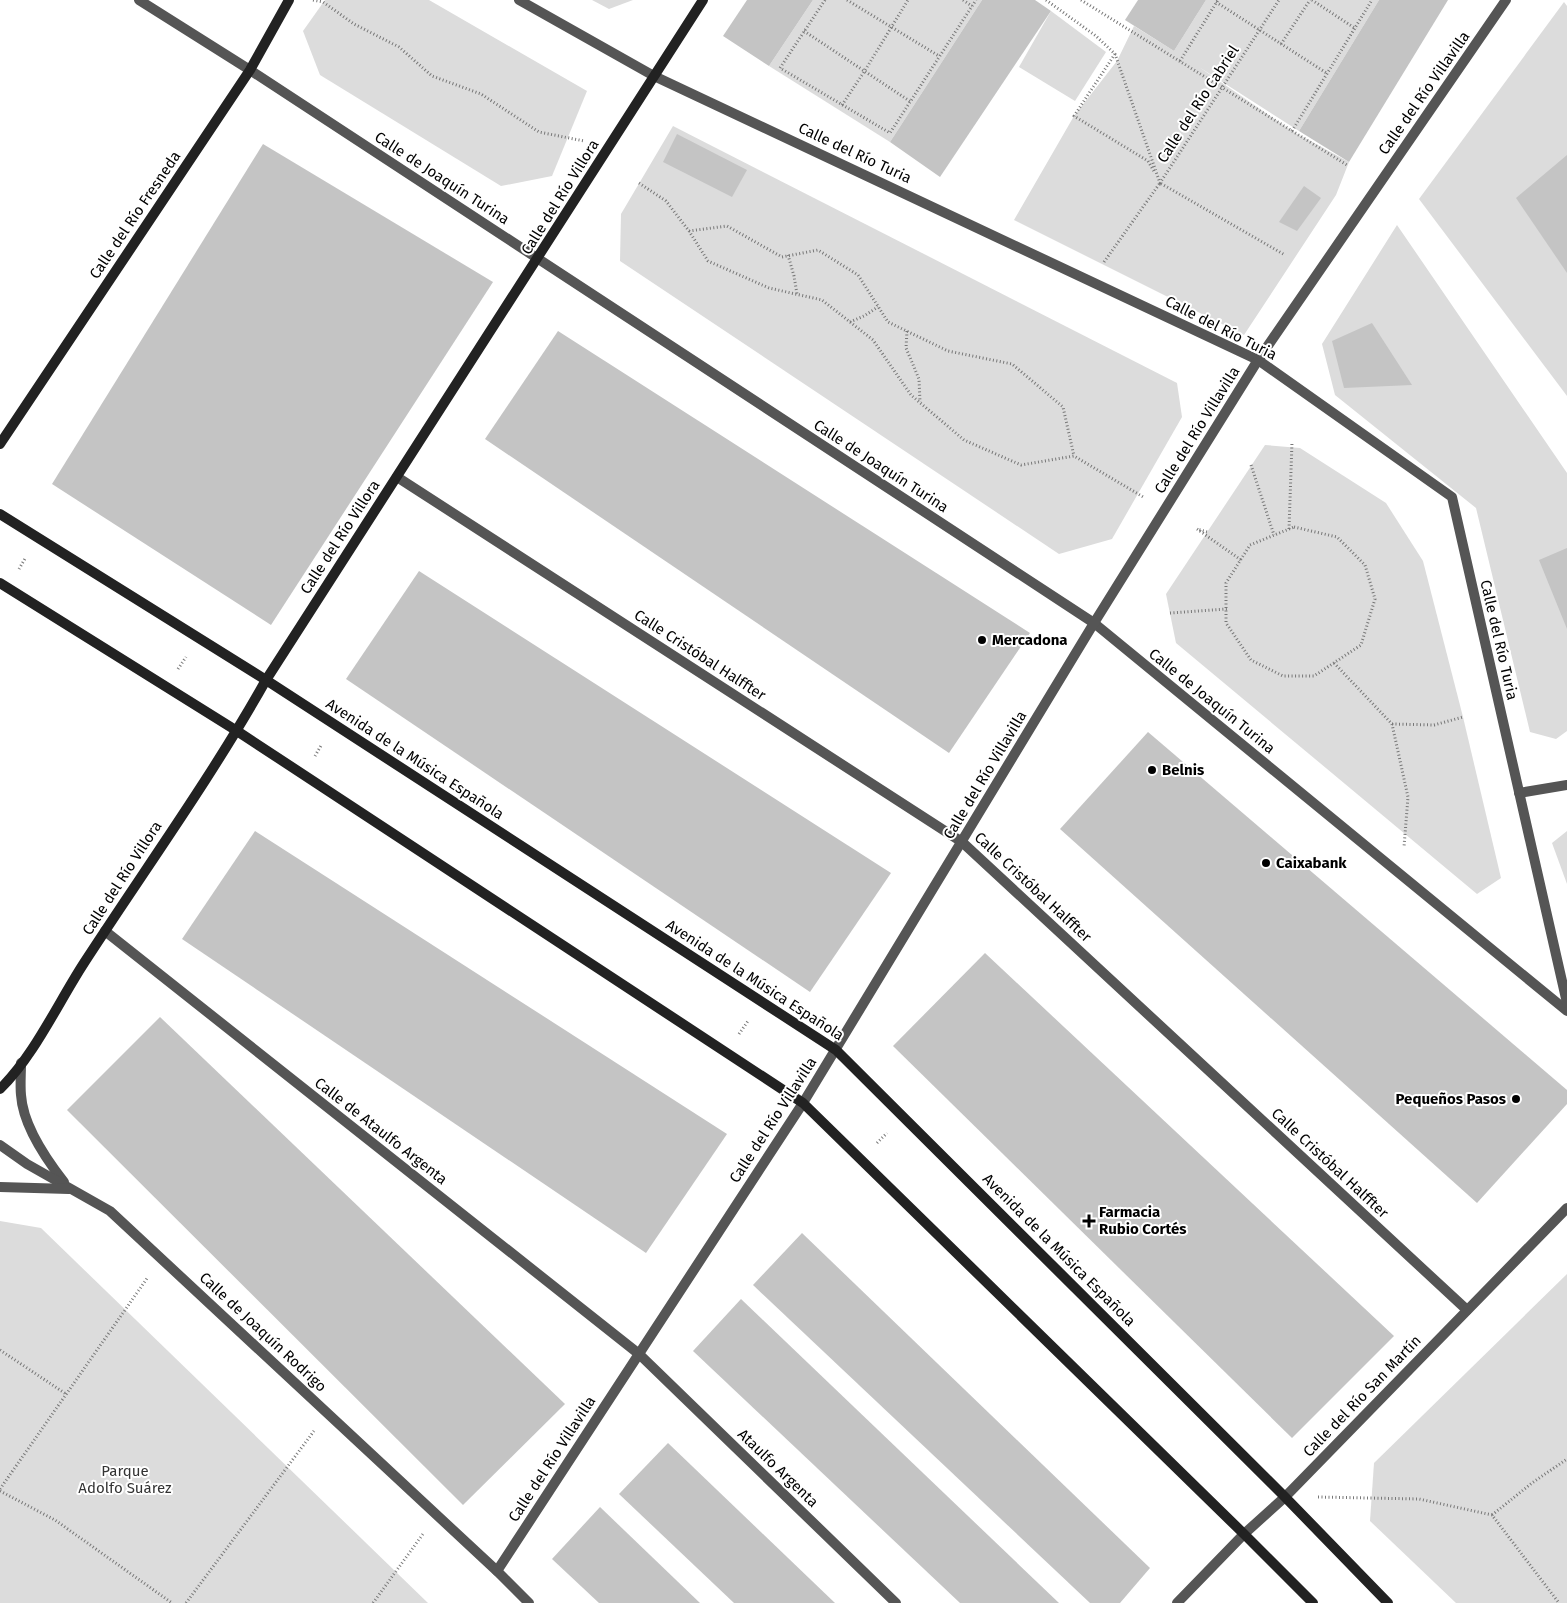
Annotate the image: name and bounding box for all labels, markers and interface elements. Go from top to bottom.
street label: Calle del Río Villavilla [1375,28,1473,158]
street label: Calle del Río Cabriel [1153,41,1243,166]
street label: Calle del Río Turia [796,119,914,187]
street label: Calle de Joaquín Turina [371,128,513,228]
street label: Calle del Río Villora [517,136,603,258]
street label: Calle del Río Fresneda [86,148,184,282]
street label: Calle del Río Turia [1162,292,1280,364]
street label: Calle del Río Villavilla [1151,363,1243,497]
street label: Calle de Joaquín Turina [810,416,952,516]
street label: Calle del Río Villora [296,477,384,597]
street label: Calle del Río Turia [1476,578,1522,702]
street label: Calle Cristóbal Halffter [631,606,769,704]
place label: Mercadona [992,631,1068,649]
marker: Mercadona [976,634,988,646]
street label: Calle de Joaquín Turina [1145,645,1279,757]
street label: Avenida de la Música Española [323,695,507,823]
street label: Calle del Río Villavilla [940,708,1030,842]
place label: Belnis [1162,761,1204,779]
marker: Belnis [1146,764,1158,776]
street label: Calle del Río Villora [78,818,166,938]
street label: Calle Cristóbal Halffter [971,828,1095,946]
place label: Caixabank [1276,854,1347,872]
marker: Caixabank [1260,857,1272,869]
street label: Avenida de la Música Española [663,916,847,1044]
street label: Calle del Río Villavilla [726,1054,820,1186]
street label: Calle de Ataulfo Argenta [311,1074,451,1188]
place label: Pequeños Pasos [1396,1090,1506,1108]
marker: Pequeños Pasos [1510,1093,1522,1105]
street label: Calle Cristóbal Halffter [1268,1104,1392,1222]
street label: Avenida de la Música Española [979,1170,1139,1330]
place label: Farmacia Rubio Cortés [1099,1203,1186,1238]
marker: Farmacia Rubio Cortés [1083,1215,1095,1227]
street label: Calle de Joaquín Rodrigo [196,1268,330,1396]
street label: Calle del Río San Martín [1299,1332,1425,1460]
street label: Calle del Río Villavilla [505,1393,599,1525]
street label: Ataulfo Argenta [734,1425,822,1511]
park label: Parque Adolfo Suárez [78,1462,172,1497]

